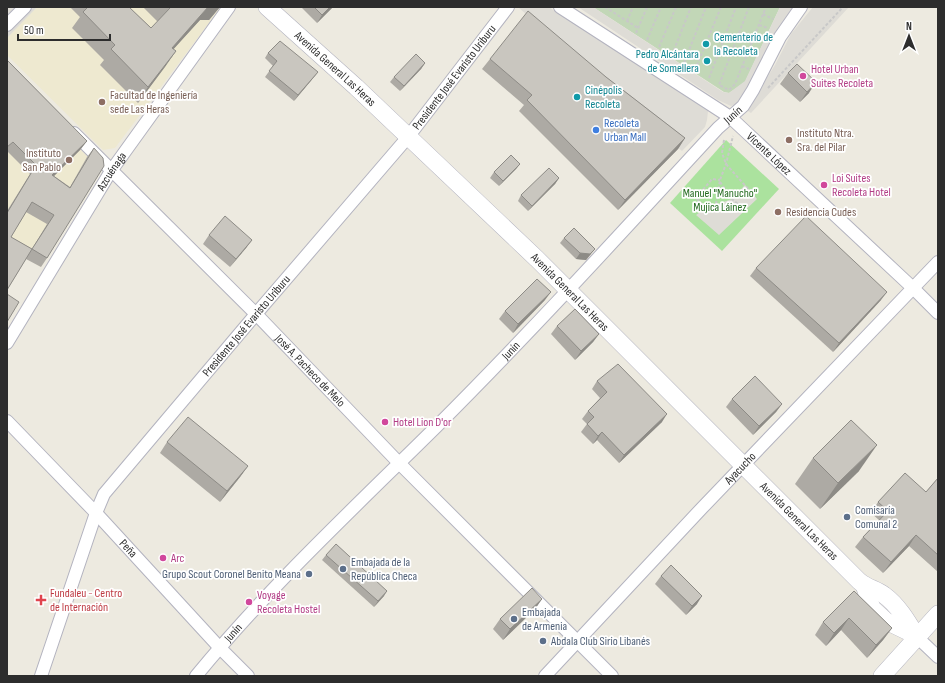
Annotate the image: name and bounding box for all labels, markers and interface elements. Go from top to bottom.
scale bar [18,16,110,42]
north arrow [889,16,929,56]
text: N [906,20,912,33]
street label: Presidente José Evaristo Uriburu [409,22,499,133]
text: 50 m [24,23,44,38]
street label: Avenida General Las Heras [290,28,379,110]
place label: Cementerio de la Recoleta [714,30,773,59]
marker: Cementerio de la Recoleta [701,39,711,49]
place label: Pedro Alcántara de Somellera [636,47,699,76]
marker: Pedro Alcántara de Somellera [702,56,712,66]
place label: Hotel Urban Suites Recoleta [811,62,874,91]
marker: Hotel Urban Suites Recoleta [798,71,808,81]
place label: Cinépolis Recoleta [585,83,622,112]
place label: Facultad de Ingeniería sede Las Heras [110,88,198,117]
marker: Cinépolis Recoleta [572,92,582,102]
marker: Facultad de Ingeniería sede Las Heras [97,97,107,107]
street label: Junín [720,103,746,128]
place label: Recoleta Urban Mall [604,116,646,145]
marker: Recoleta Urban Mall [591,125,601,135]
place label: Instituto Ntra. Sra. del Pilar [797,126,854,155]
street label: Vicente López [743,129,795,179]
marker: Instituto Ntra. Sra. del Pilar [784,135,794,145]
place label: Instituto San Pablo [22,146,61,175]
street label: Azcuénaga [93,149,130,194]
marker: Instituto San Pablo [64,155,74,165]
place label: Loi Suites Recoleta Hotel [832,171,891,200]
marker: Loi Suites Recoleta Hotel [819,180,829,190]
park label: Manuel "Manucho" Mujica Láinez [683,186,757,215]
place label: Residencia Cudes [786,205,856,220]
marker: Residencia Cudes [773,207,783,217]
street label: Avenida General Las Heras [527,249,612,335]
street label: Presidente José Evaristo Uriburu [199,272,294,380]
street label: José A. Pacheco de Melo [271,331,348,410]
street label: Junín [498,338,524,364]
place label: Hotel Lion D'or [393,415,452,430]
marker: Hotel Lion D'or [380,417,390,427]
street label: Ayacucho [721,449,759,489]
street label: Avenida General Las Heras [756,478,841,564]
place label: Comisaría Comunal 2 [855,503,897,532]
marker: Comisaría Comunal 2 [842,512,852,522]
street label: Peña [116,536,141,561]
place label: Arc [170,551,185,566]
marker: Arc [158,553,168,563]
place label: Embajada de la República Checa [351,555,418,584]
marker: Embajada de la República Checa [338,564,348,574]
place label: Grupo Scout Coronel Benito Meana [162,567,301,582]
marker: Grupo Scout Coronel Benito Meana [304,569,314,579]
place label: Fundaleu - Centro de Internación [50,586,122,615]
place label: Voyage Recoleta Hostel [257,588,320,617]
marker: Fundaleu - Centro de Internación [35,594,47,606]
marker: Voyage Recoleta Hostel [244,597,254,607]
place label: Embajada de Armenia [522,605,567,634]
marker: Embajada de Armenia [509,614,519,624]
street label: Junín [221,621,246,646]
place label: Abdala Club Sirio Libanés [550,634,650,649]
marker: Abdala Club Sirio Libanés [538,636,548,646]

